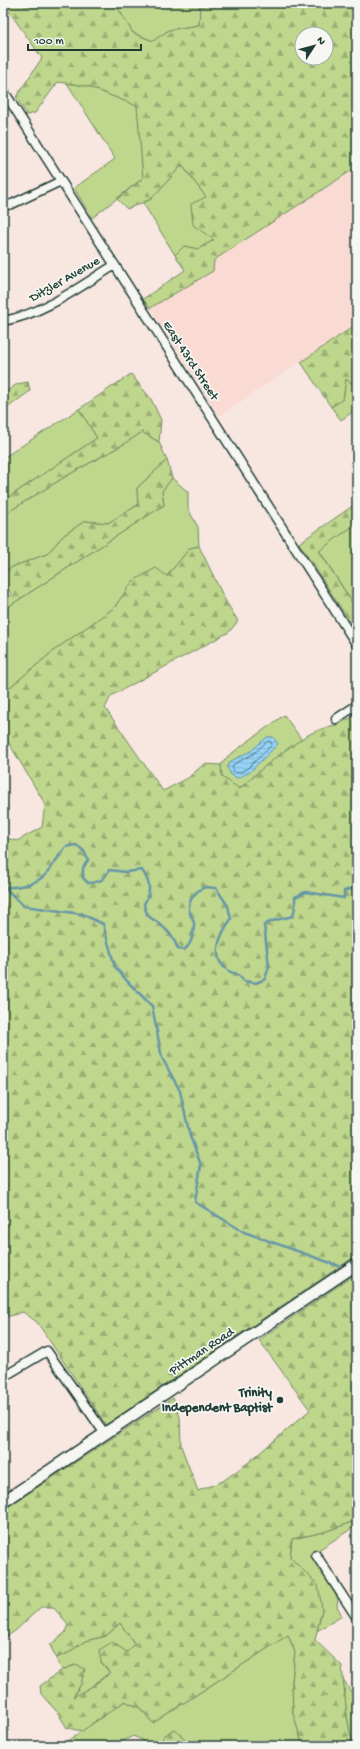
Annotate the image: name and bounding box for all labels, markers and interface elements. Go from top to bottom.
scale bar [28,26,141,52]
north arrow [294,26,334,66]
text: 100 m [33,35,64,49]
text: N [314,35,327,48]
street label: Ditzler Avenue [26,254,103,307]
street label: East 43rd Street [159,319,222,405]
street label: Pittman Road [166,1324,238,1380]
place label: Trinity Independent Baptist [162,1386,274,1417]
marker: Trinity Independent Baptist [275,1395,285,1405]

